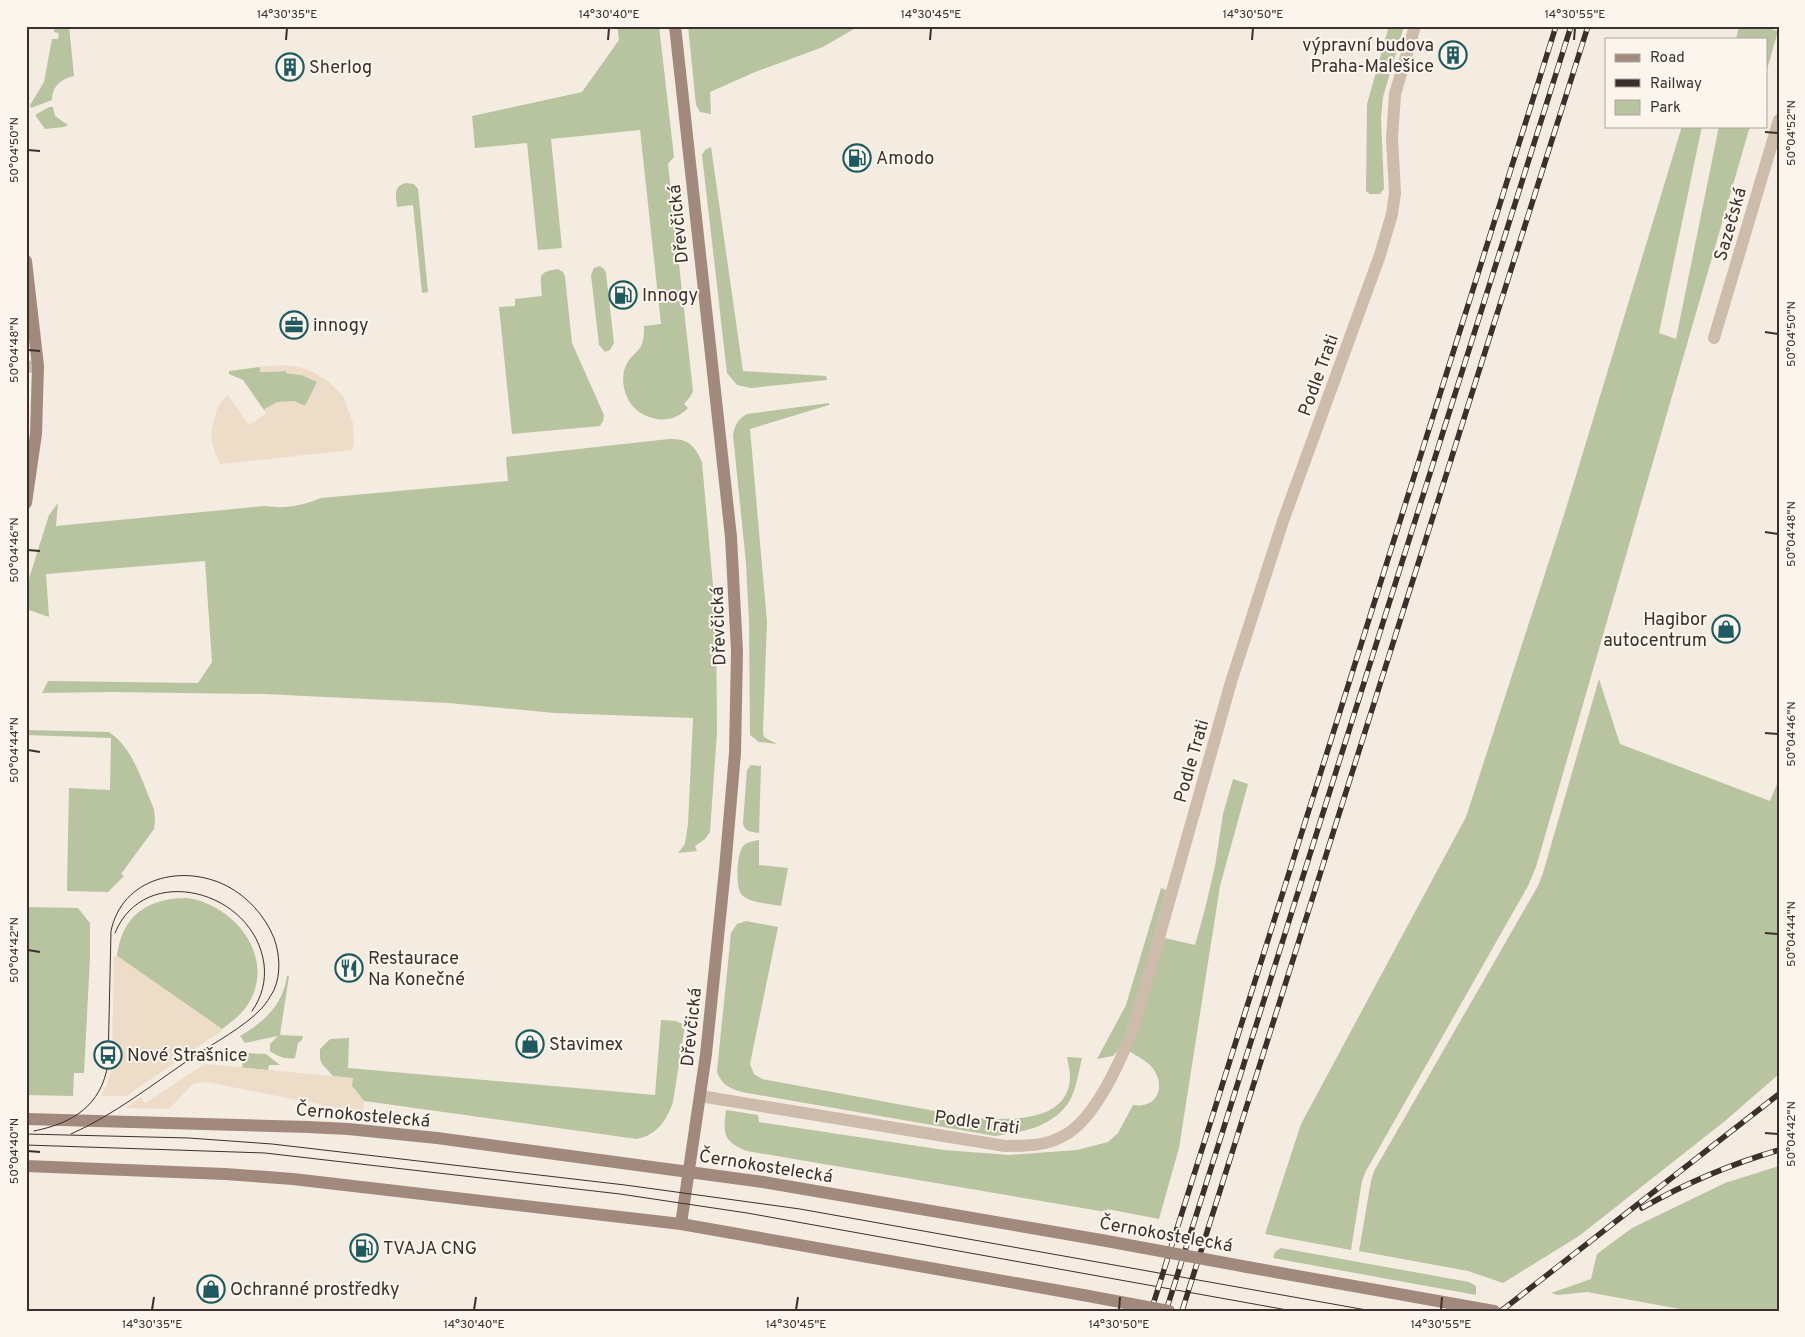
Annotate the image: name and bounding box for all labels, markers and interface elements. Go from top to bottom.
text: 14°30'35"E [257,7,317,23]
text: 14°30'40"E [578,7,640,23]
text: 14°30'45"E [901,7,961,23]
text: 14°30'50"E [1222,7,1284,23]
text: 14°30'55"E [1545,7,1605,23]
place label: výpravní budova Praha-Malešice [1302,35,1434,79]
legend [1605,38,1768,128]
building icon: výpravní budova Praha-Malešice [1438,40,1468,70]
text: Road [1650,49,1685,68]
building icon: Sherlog [275,52,305,82]
place label: Sherlog [309,57,372,80]
text: Railway [1650,75,1702,94]
text: Park [1650,99,1681,118]
text: 50°04'52"N [1784,100,1800,166]
text: 50°04'50"N [7,117,23,183]
fuel station icon: Amodo [842,143,872,173]
place label: Amodo [876,148,934,171]
street label: Dřevčická [664,183,695,264]
street label: Sazečská [1710,185,1753,264]
fuel station icon: Innogy [608,280,638,310]
place label: Innogy [642,285,698,308]
text: 50°04'50"N [1784,301,1800,367]
office icon: innogy [279,310,309,340]
place label: innogy [313,315,369,338]
text: 50°04'48"N [7,317,23,383]
street label: Podle Trati [1294,331,1345,420]
text: 50°04'48"N [1784,501,1800,567]
text: 50°04'46"N [7,517,23,583]
street label: Dřevčická [707,586,732,666]
place label: Hagibor autocentrum [1603,609,1707,653]
shop icon: Hagibor autocentrum [1711,614,1741,644]
text: 50°04'46"N [1784,701,1800,767]
text: 50°04'44"N [7,717,23,783]
street label: Podle Trati [1170,717,1215,806]
text: 50°04'44"N [1784,901,1800,967]
text: 50°04'42"N [7,917,23,983]
place label: Restaurace Na Konečné [368,948,465,992]
restaurant icon: Restaurace Na Konečné [334,953,364,983]
street label: Dřevčická [677,987,708,1068]
shop icon: Stavimex [515,1029,545,1059]
place label: Stavimex [549,1034,623,1057]
bus stop icon: Nové Strašnice [93,1040,123,1070]
place label: Nové Strašnice [127,1045,248,1068]
street label: Černokostelecká [295,1097,431,1134]
text: 50°04'42"N [1784,1101,1800,1167]
street label: Podle Trati [933,1106,1021,1141]
text: 50°04'40"N [7,1118,23,1184]
street label: Černokostelecká [697,1144,835,1189]
street label: Černokostelecká [1097,1210,1235,1259]
fuel station icon: TVAJA CNG [349,1233,379,1263]
place label: TVAJA CNG [383,1238,477,1261]
shop icon: Ochranné prostředky [196,1274,226,1304]
place label: Ochranné prostředky [230,1279,400,1302]
text: 14°30'35"E [122,1317,182,1333]
text: 14°30'40"E [443,1317,505,1333]
text: 14°30'45"E [766,1317,826,1333]
text: 14°30'50"E [1088,1317,1150,1333]
text: 14°30'55"E [1411,1317,1471,1333]

